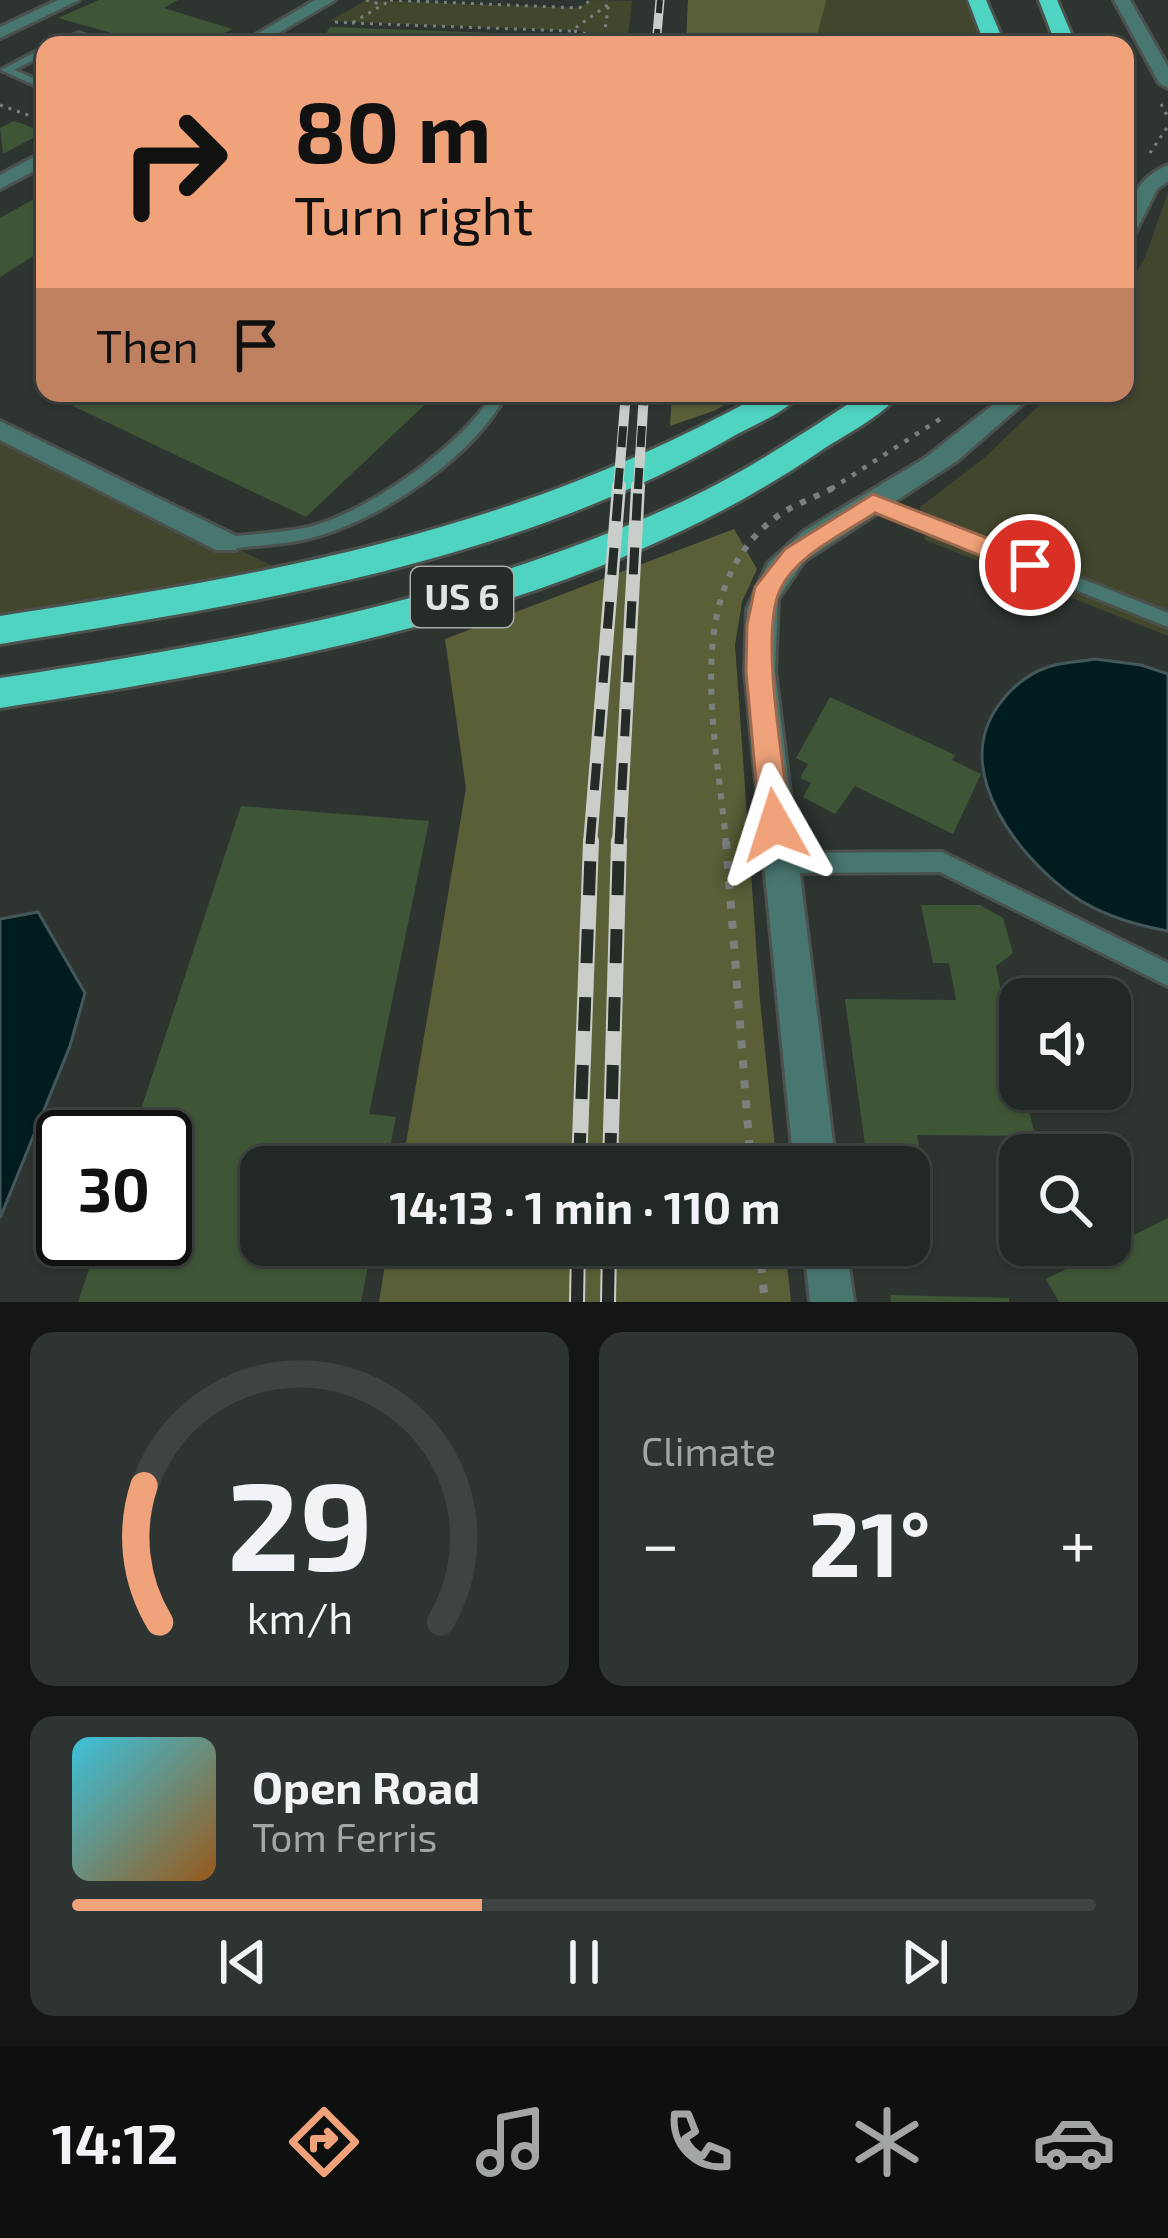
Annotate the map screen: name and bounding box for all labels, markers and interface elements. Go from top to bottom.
text: 80 m [294,79,491,180]
icon: right [96,84,252,240]
text: Turn right [294,181,534,246]
icon: arrive [223,312,289,378]
text: Then [96,318,199,372]
pin [979,514,1081,616]
icon: arrive [997,532,1063,598]
road number: US 6 [411,567,513,627]
position arrow [712,762,838,888]
map controls [999,978,1131,1266]
button: sound [999,978,1131,1110]
speed limit sign: 30 [36,1110,192,1266]
button: search [999,1134,1131,1266]
text: 14:13 · 1 min · 110 m [389,1179,781,1233]
text: Climate [641,1427,776,1474]
text: 29 [226,1446,373,1596]
text: 21° [809,1487,931,1595]
text: − [641,1502,680,1581]
text: + [1060,1502,1096,1581]
text: km/h [246,1591,353,1643]
text: Open Road [252,1759,480,1813]
text: Tom Ferris [252,1813,437,1860]
icon: previous [210,1929,276,1995]
icon: pause [551,1929,617,1995]
icon: next [892,1929,958,1995]
icon: directions [282,2100,366,2184]
icon: music [469,2100,553,2184]
icon: phone [657,2100,741,2184]
icon: climate [845,2100,929,2184]
icon: car [1032,2100,1116,2184]
text: 14:12 [52,2110,178,2175]

